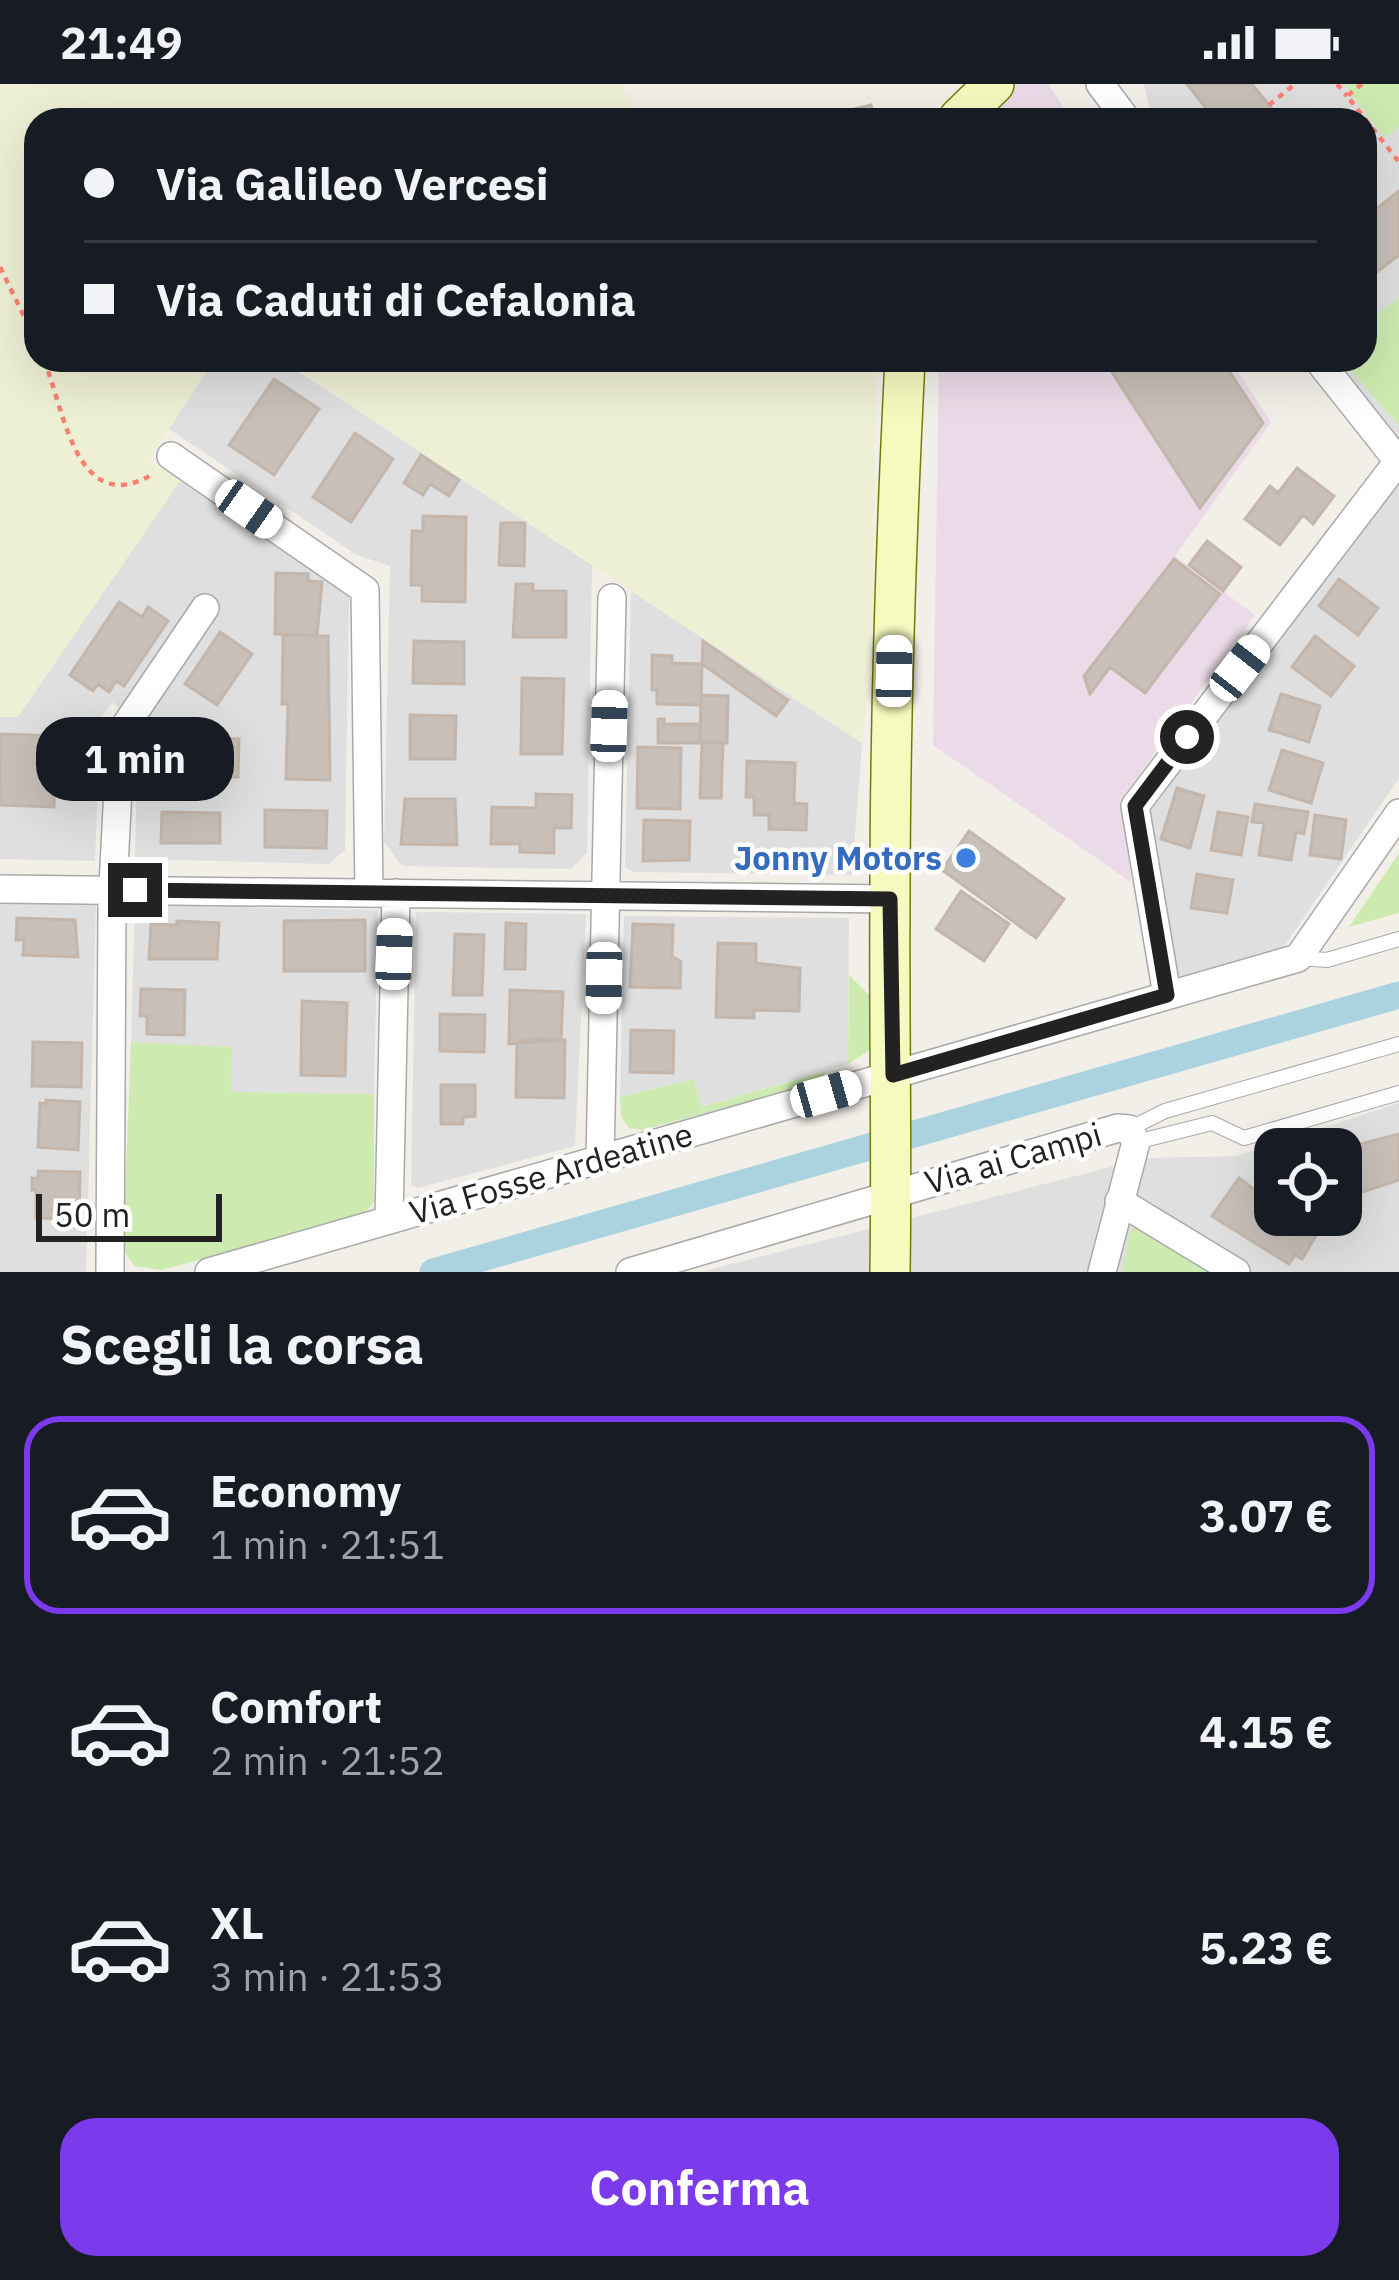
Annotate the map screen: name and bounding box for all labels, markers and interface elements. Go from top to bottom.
text: 21:49 [60,13,183,71]
text: Via Galileo Vercesi [156,154,549,212]
text: Via Caduti di Cefalonia [156,270,636,328]
car [209,474,289,544]
car [1204,629,1276,707]
car [875,635,913,707]
car [590,689,628,763]
route start [1160,710,1214,764]
callout: 1 min [36,716,234,800]
text: 1 min [84,733,186,784]
place label: Jonny Motors [734,836,942,879]
marker: Jonny Motors [953,845,979,871]
route end [108,863,162,917]
car [375,917,413,991]
car [585,942,623,1014]
car [786,1067,866,1121]
street label: Via Fosse Ardeatine [404,1112,697,1233]
street label: Via ai Campi [920,1112,1106,1203]
map controls [1254,1128,1362,1236]
button: locate [1254,1128,1362,1236]
scale bar [36,1188,222,1241]
text: 50 m [54,1193,130,1236]
text: Scegli la corsa [60,1309,424,1379]
icon: car [66,1461,174,1569]
text: Economy [210,1461,401,1519]
text: 3.07 € [1199,1486,1333,1544]
text: 1 min · 21:51 [210,1519,445,1570]
icon: car [66,1677,174,1785]
text: Comfort [210,1677,382,1735]
text: 4.15 € [1199,1702,1333,1760]
text: 2 min · 21:52 [210,1735,445,1786]
icon: car [66,1893,174,2001]
text: XL [210,1893,264,1951]
text: 5.23 € [1199,1918,1333,1976]
text: 3 min · 21:53 [210,1951,445,2002]
button: Conferma [60,2118,1339,2256]

